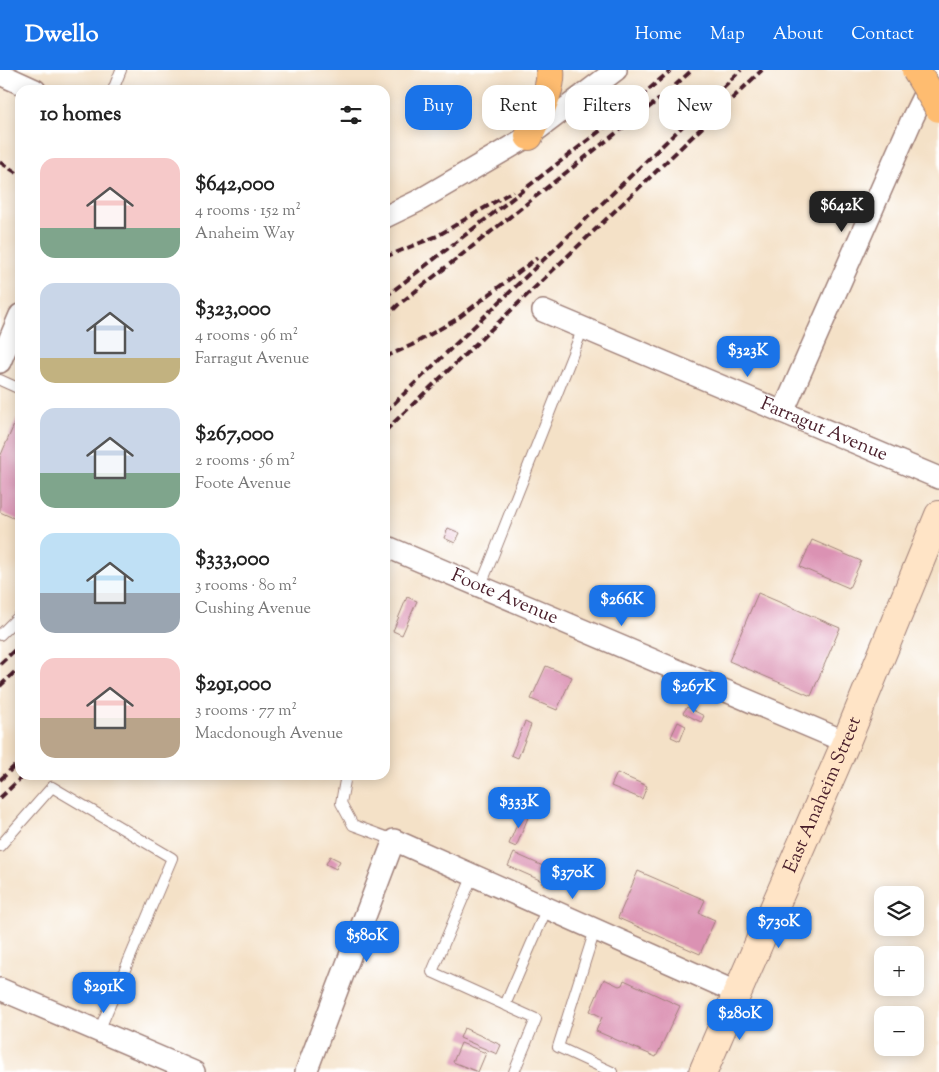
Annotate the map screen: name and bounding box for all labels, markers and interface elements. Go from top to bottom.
text: Dwello [25,18,99,52]
text: Home [635,22,682,48]
text: Map [710,22,745,48]
text: About [773,22,823,48]
text: Contact [851,22,914,48]
chip: Buy [405,85,472,130]
chip: Rent [482,85,555,130]
chip: Filters [565,85,649,130]
chip: New [659,85,731,130]
text: 10 homes [40,100,121,130]
icon: filters [337,101,365,129]
text: $642,000 [195,170,275,200]
icon: home [80,178,140,238]
pin: $642K [807,190,877,233]
text: $642K [820,195,864,218]
text: 4 rooms · 152 m² [195,200,301,223]
text: Anaheim Way [195,223,295,246]
text: $323,000 [195,295,271,325]
icon: home [80,303,140,363]
text: 4 rooms · 96 m² [195,325,298,348]
pin: $323K [713,336,783,378]
text: $323K [728,340,768,363]
text: Farragut Avenue [195,348,309,371]
street label: Farragut Avenue [756,391,892,468]
text: $267,000 [195,420,274,450]
icon: home [80,428,140,488]
text: 2 rooms · 56 m² [195,450,295,473]
text: Foote Avenue [195,473,291,496]
text: $333,000 [195,545,270,575]
icon: home [80,553,140,613]
street label: Foote Avenue [447,562,562,632]
text: 3 rooms · 80 m² [195,575,297,598]
pin: $266K [587,584,657,627]
text: $266K [600,589,644,612]
text: Cushing Avenue [195,598,311,621]
text: $291,000 [195,670,271,700]
pin: $267K [659,672,729,714]
text: $267K [672,676,716,699]
icon: home [80,678,140,738]
text: 3 rooms · 77 m² [195,700,297,723]
street label: East Anaheim Street [777,712,869,877]
text: Macdonough Avenue [195,723,343,746]
pin: $333K [484,786,554,829]
text: $333K [499,791,539,814]
pin: $370K [538,858,608,900]
text: $370K [552,862,594,885]
map controls [874,886,924,1056]
button: layers [874,886,924,936]
pin: $730K [744,906,814,949]
text: $730K [758,911,800,934]
pin: $580K [332,920,402,963]
text: $580K [346,925,388,948]
button: + [874,946,924,996]
pin: $291K [69,972,139,1014]
text: $291K [84,976,124,999]
pin: $280K [705,998,775,1041]
text: $280K [718,1003,762,1026]
button: − [874,1006,924,1056]

